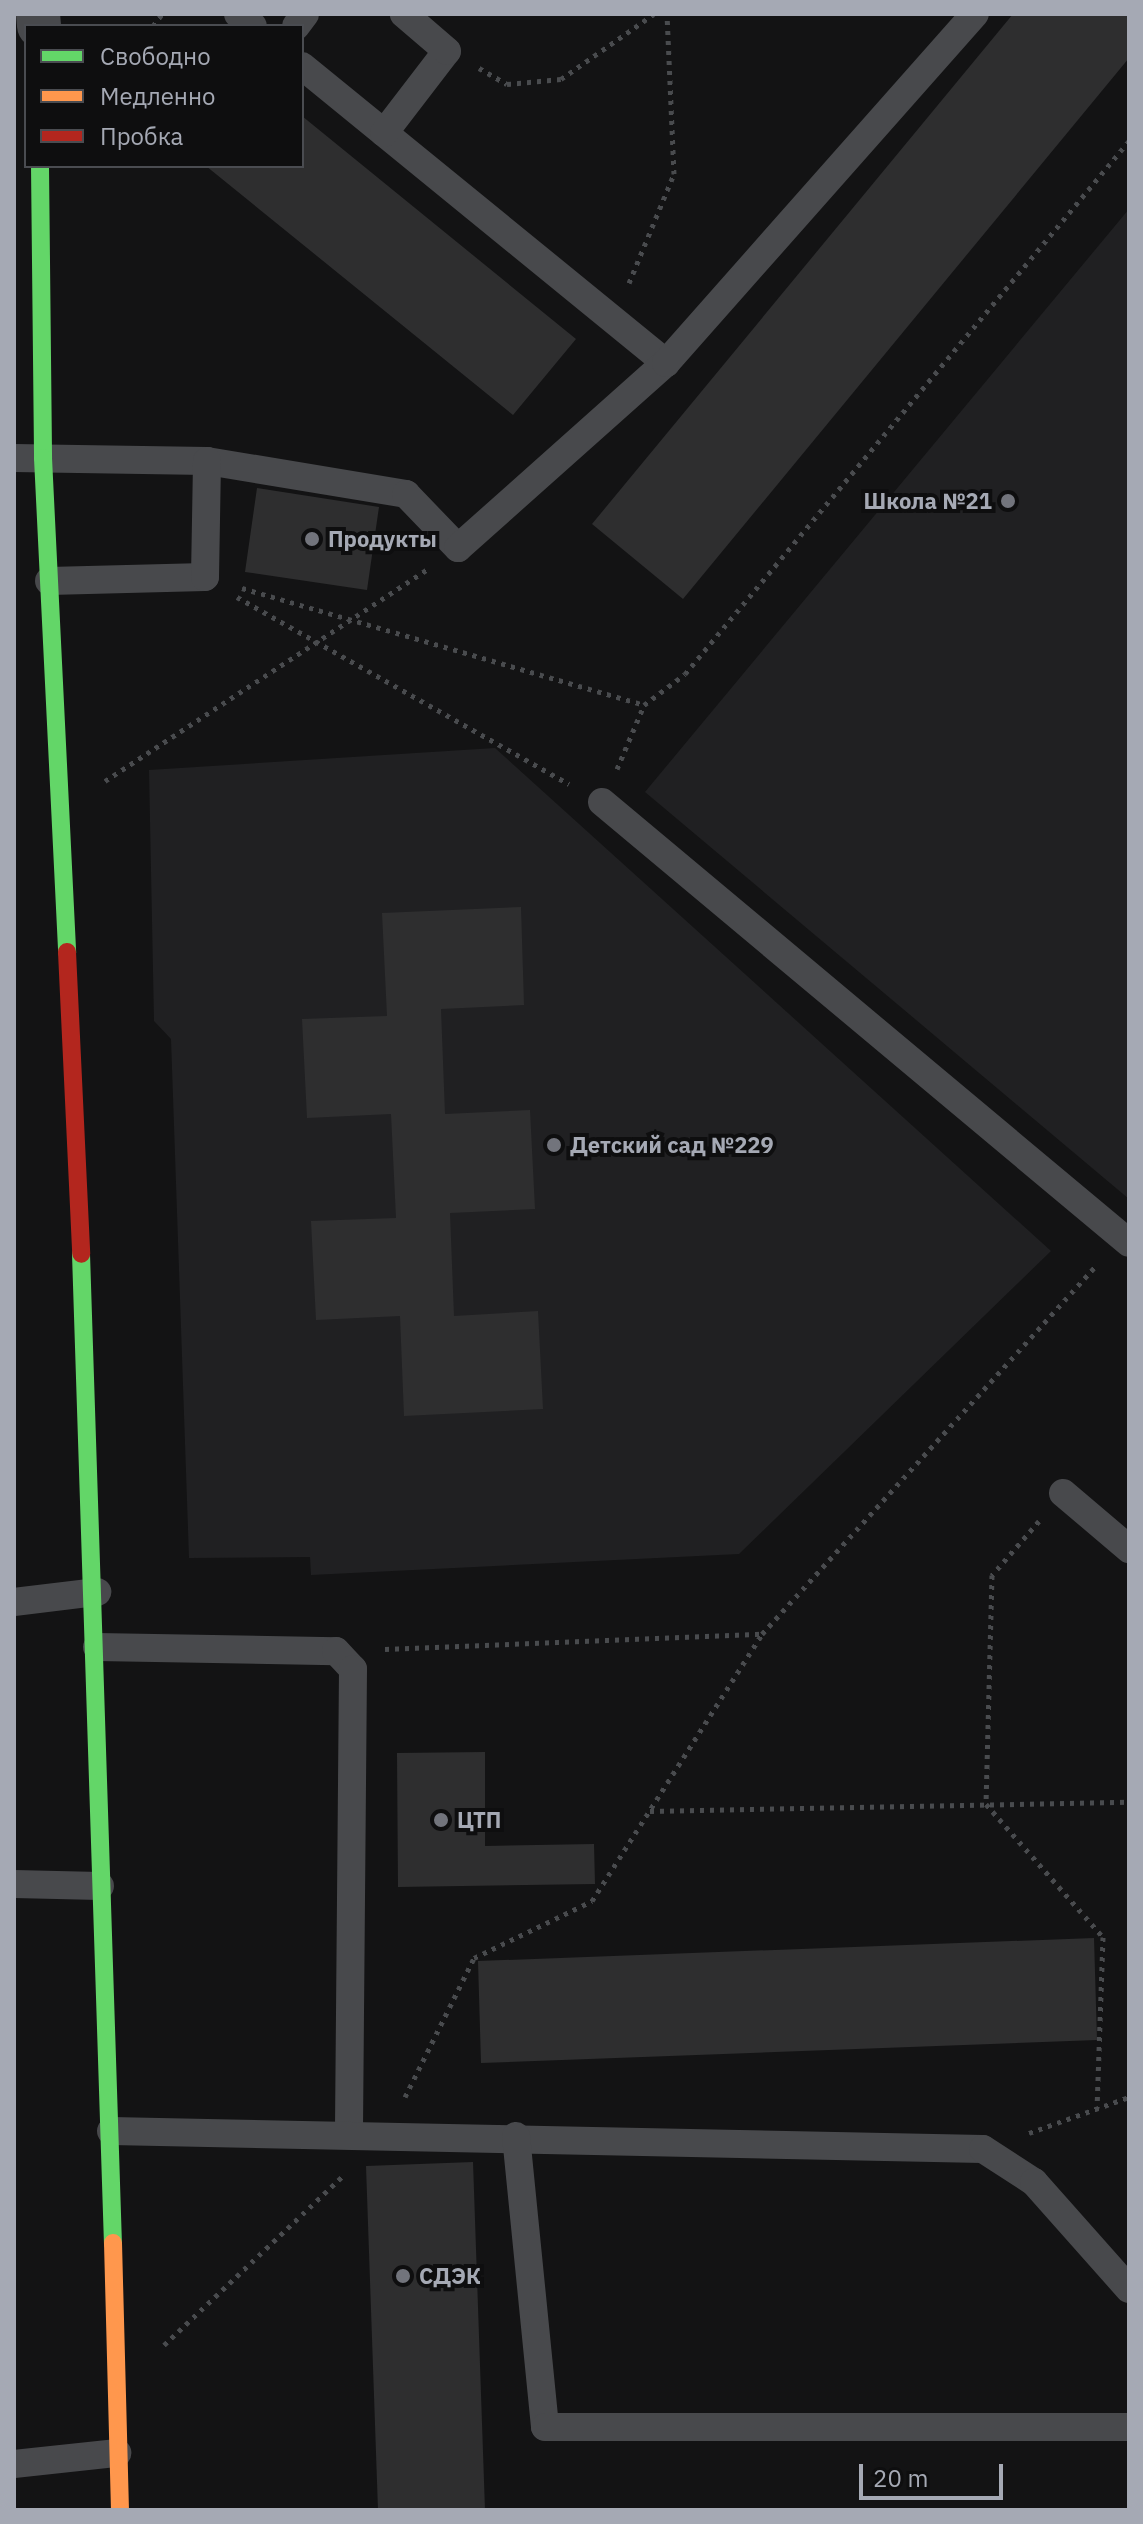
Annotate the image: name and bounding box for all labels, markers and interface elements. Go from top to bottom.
legend [24,24,304,168]
text: Свободно [100,40,211,72]
text: Медленно [100,80,216,112]
text: Пробка [100,120,183,152]
place label: Школа №21 [863,488,992,514]
marker: Школа №21 [999,492,1017,510]
place label: Продукты [328,526,437,552]
marker: Продукты [303,530,321,548]
place label: Детский сад №229 [570,1132,774,1158]
marker: Детский сад №229 [545,1136,563,1154]
place label: ЦТП [457,1807,501,1833]
marker: ЦТП [432,1811,450,1829]
place label: СДЭК [419,2263,481,2289]
marker: СДЭК [394,2267,412,2285]
scale bar [863,2448,1007,2498]
text: 20 m [873,2462,928,2494]

